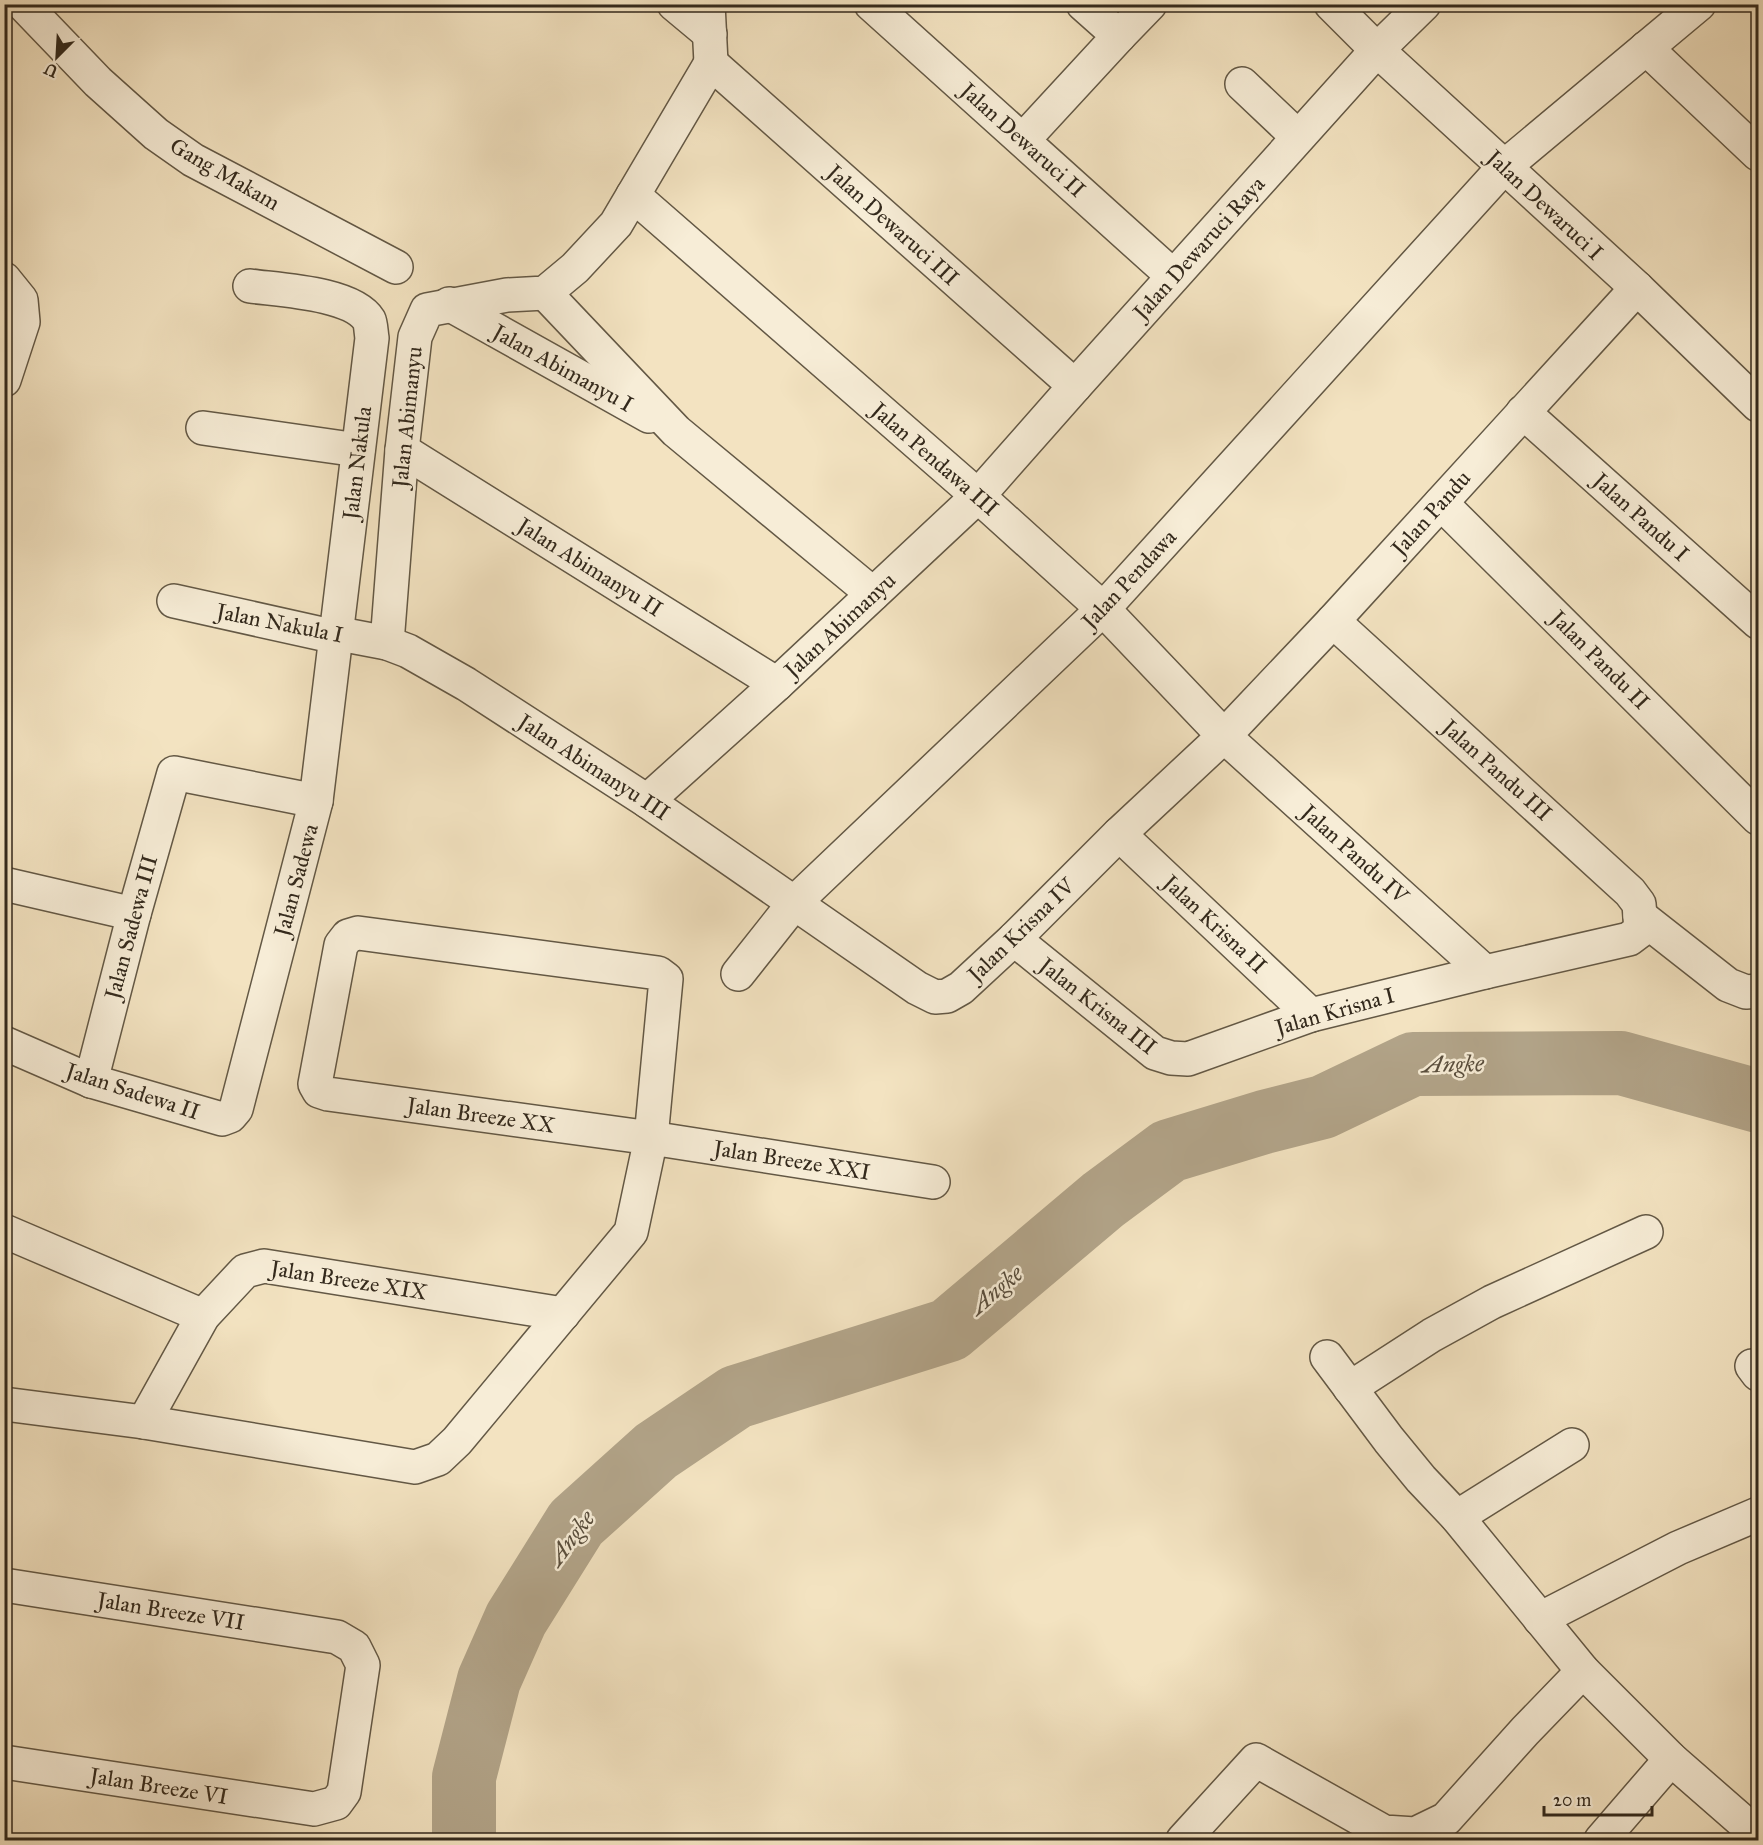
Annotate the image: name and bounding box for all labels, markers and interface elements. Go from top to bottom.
north arrow [27,27,87,87]
text: U [41,59,61,81]
street label: Jalan Dewaruci II [954,76,1091,203]
street label: Gang Makam [165,132,285,217]
street label: Jalan Dewaruci I [1480,143,1609,266]
street label: Jalan Dewaruci III [820,157,965,291]
street label: Jalan Dewaruci Raya [1126,170,1271,327]
street label: Jalan Abimanyu I [486,317,638,418]
street label: Jalan Abimanyu [386,345,428,491]
street label: Jalan Pendawa III [864,395,1004,522]
street label: Jalan Nakula [336,404,377,523]
street label: Jalan Pandu [1384,464,1477,563]
street label: Jalan Pandu I [1586,466,1695,567]
street label: Jalan Abimanyu II [511,511,668,622]
street label: Jalan Pendawa [1075,523,1182,636]
street label: Jalan Abimanyu [777,566,901,685]
street label: Jalan Nakula I [212,597,346,648]
street label: Jalan Pandu II [1543,603,1655,715]
street label: Jalan Abimanyu III [511,707,675,826]
street label: Jalan Pandu III [1435,712,1558,826]
street label: Jalan Pandu IV [1294,797,1416,910]
street label: Jalan Sadewa [268,820,324,941]
street label: Jalan Sadewa III [98,852,163,1004]
street label: Jalan Krisna II [1156,868,1273,979]
street label: Jalan Krisna IV [961,871,1081,989]
street label: Jalan Krisna III [1032,951,1162,1060]
street label: Jalan Krisna I [1270,981,1398,1041]
water label: Angke [1419,1048,1485,1080]
street label: Jalan Sadewa II [61,1056,203,1125]
street label: Jalan Breeze XX [404,1091,556,1139]
street label: Jalan Breeze XXI [710,1134,872,1186]
street label: Jalan Breeze XIX [267,1254,429,1306]
water label: Angke [961,1258,1030,1323]
water label: Angke [539,1504,602,1574]
street label: Jalan Breeze VII [93,1586,247,1636]
street label: Jalan Breeze VI [86,1761,230,1810]
scale bar [1544,1779,1652,1817]
text: 20 m [1553,1789,1591,1811]

